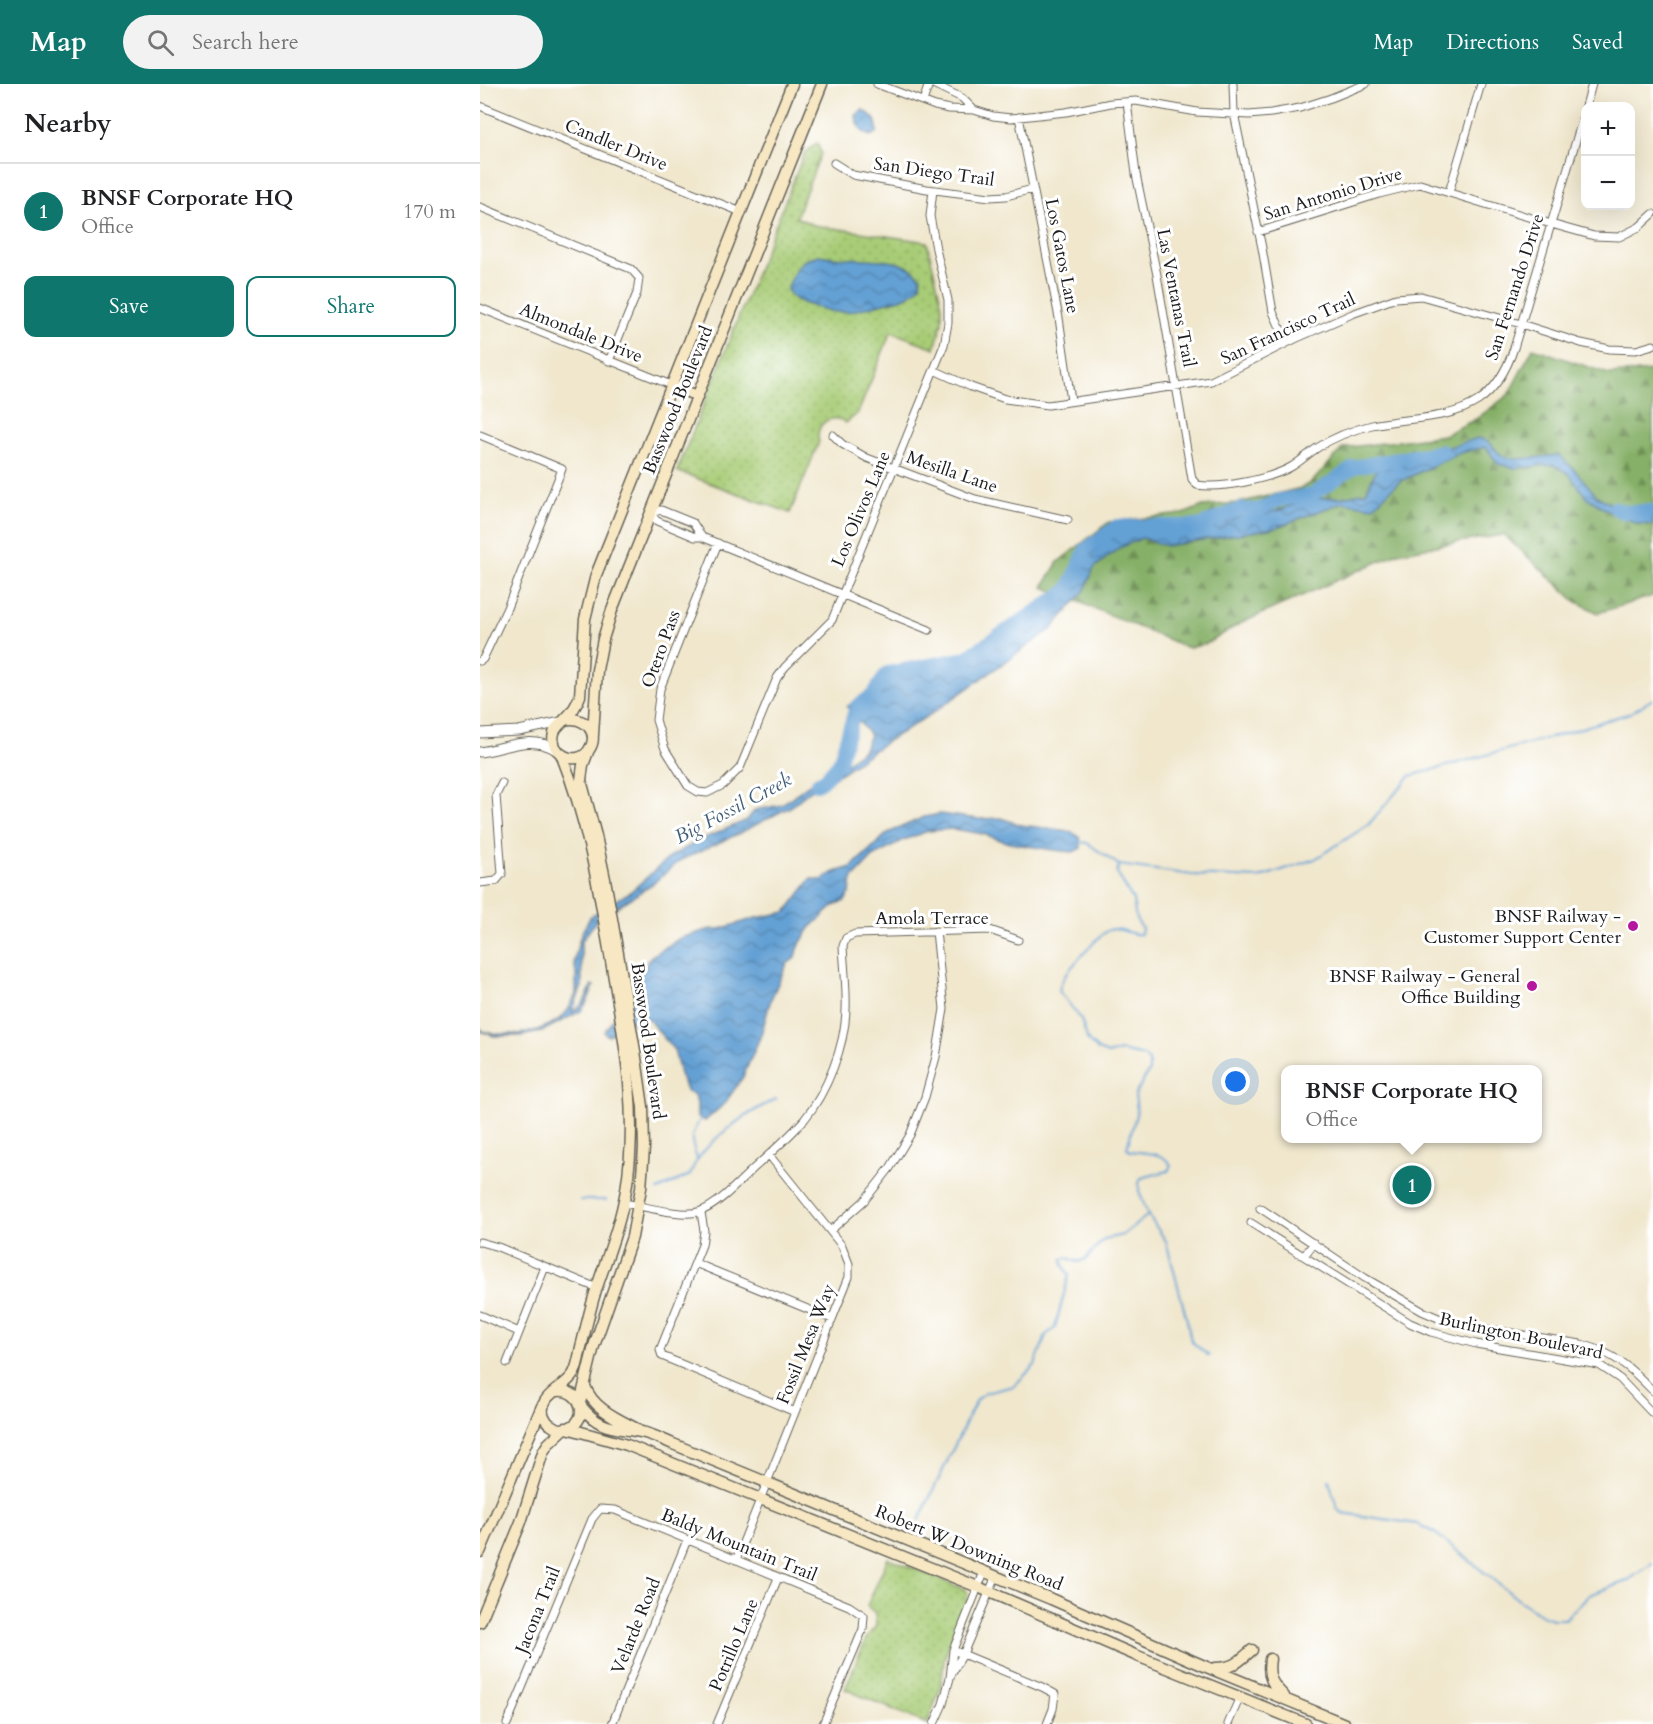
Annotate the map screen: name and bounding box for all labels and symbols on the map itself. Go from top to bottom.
street label: Candler Drive [561,113,671,177]
street label: San Diego Trail [872,151,996,193]
street label: San Antonio Drive [1261,161,1405,227]
street label: Los Gatos Lane [1039,196,1085,316]
street label: San Fernando Drive [1480,210,1550,364]
street label: Las Ventanas Trail [1150,227,1202,370]
street label: San Francisco Trail [1217,287,1360,371]
street label: Almondale Drive [516,297,646,369]
street label: Basswood Boulevard [637,322,719,478]
street label: Mesilla Lane [903,445,1001,499]
street label: Los Olivos Lane [825,447,897,571]
street label: Otero Pass [635,607,687,691]
water label: Big Fossil Creek [670,766,796,850]
place label: BNSF Railway - Customer Support Center [1424,904,1621,950]
street label: Amola Terrace [875,906,989,931]
marker: BNSF Railway - Customer Support Center [1626,919,1640,933]
street label: Basswood Boulevard [625,961,671,1121]
place label: BNSF Railway - General Office Building [1329,964,1521,1010]
marker: BNSF Railway - General Office Building [1525,979,1539,993]
your location [1221,1067,1250,1096]
pin: 1 [1392,1162,1432,1208]
street label: Fossil Mesa Way [771,1280,842,1408]
street label: Burlington Boulevard [1437,1306,1606,1366]
street label: Robert W Downing Road [871,1499,1067,1597]
street label: Baldy Mountain Trail [657,1502,821,1588]
street label: Jacona Trail [508,1562,567,1660]
street label: Velarde Road [605,1573,667,1678]
street label: Potrillo Lane [703,1595,765,1695]

